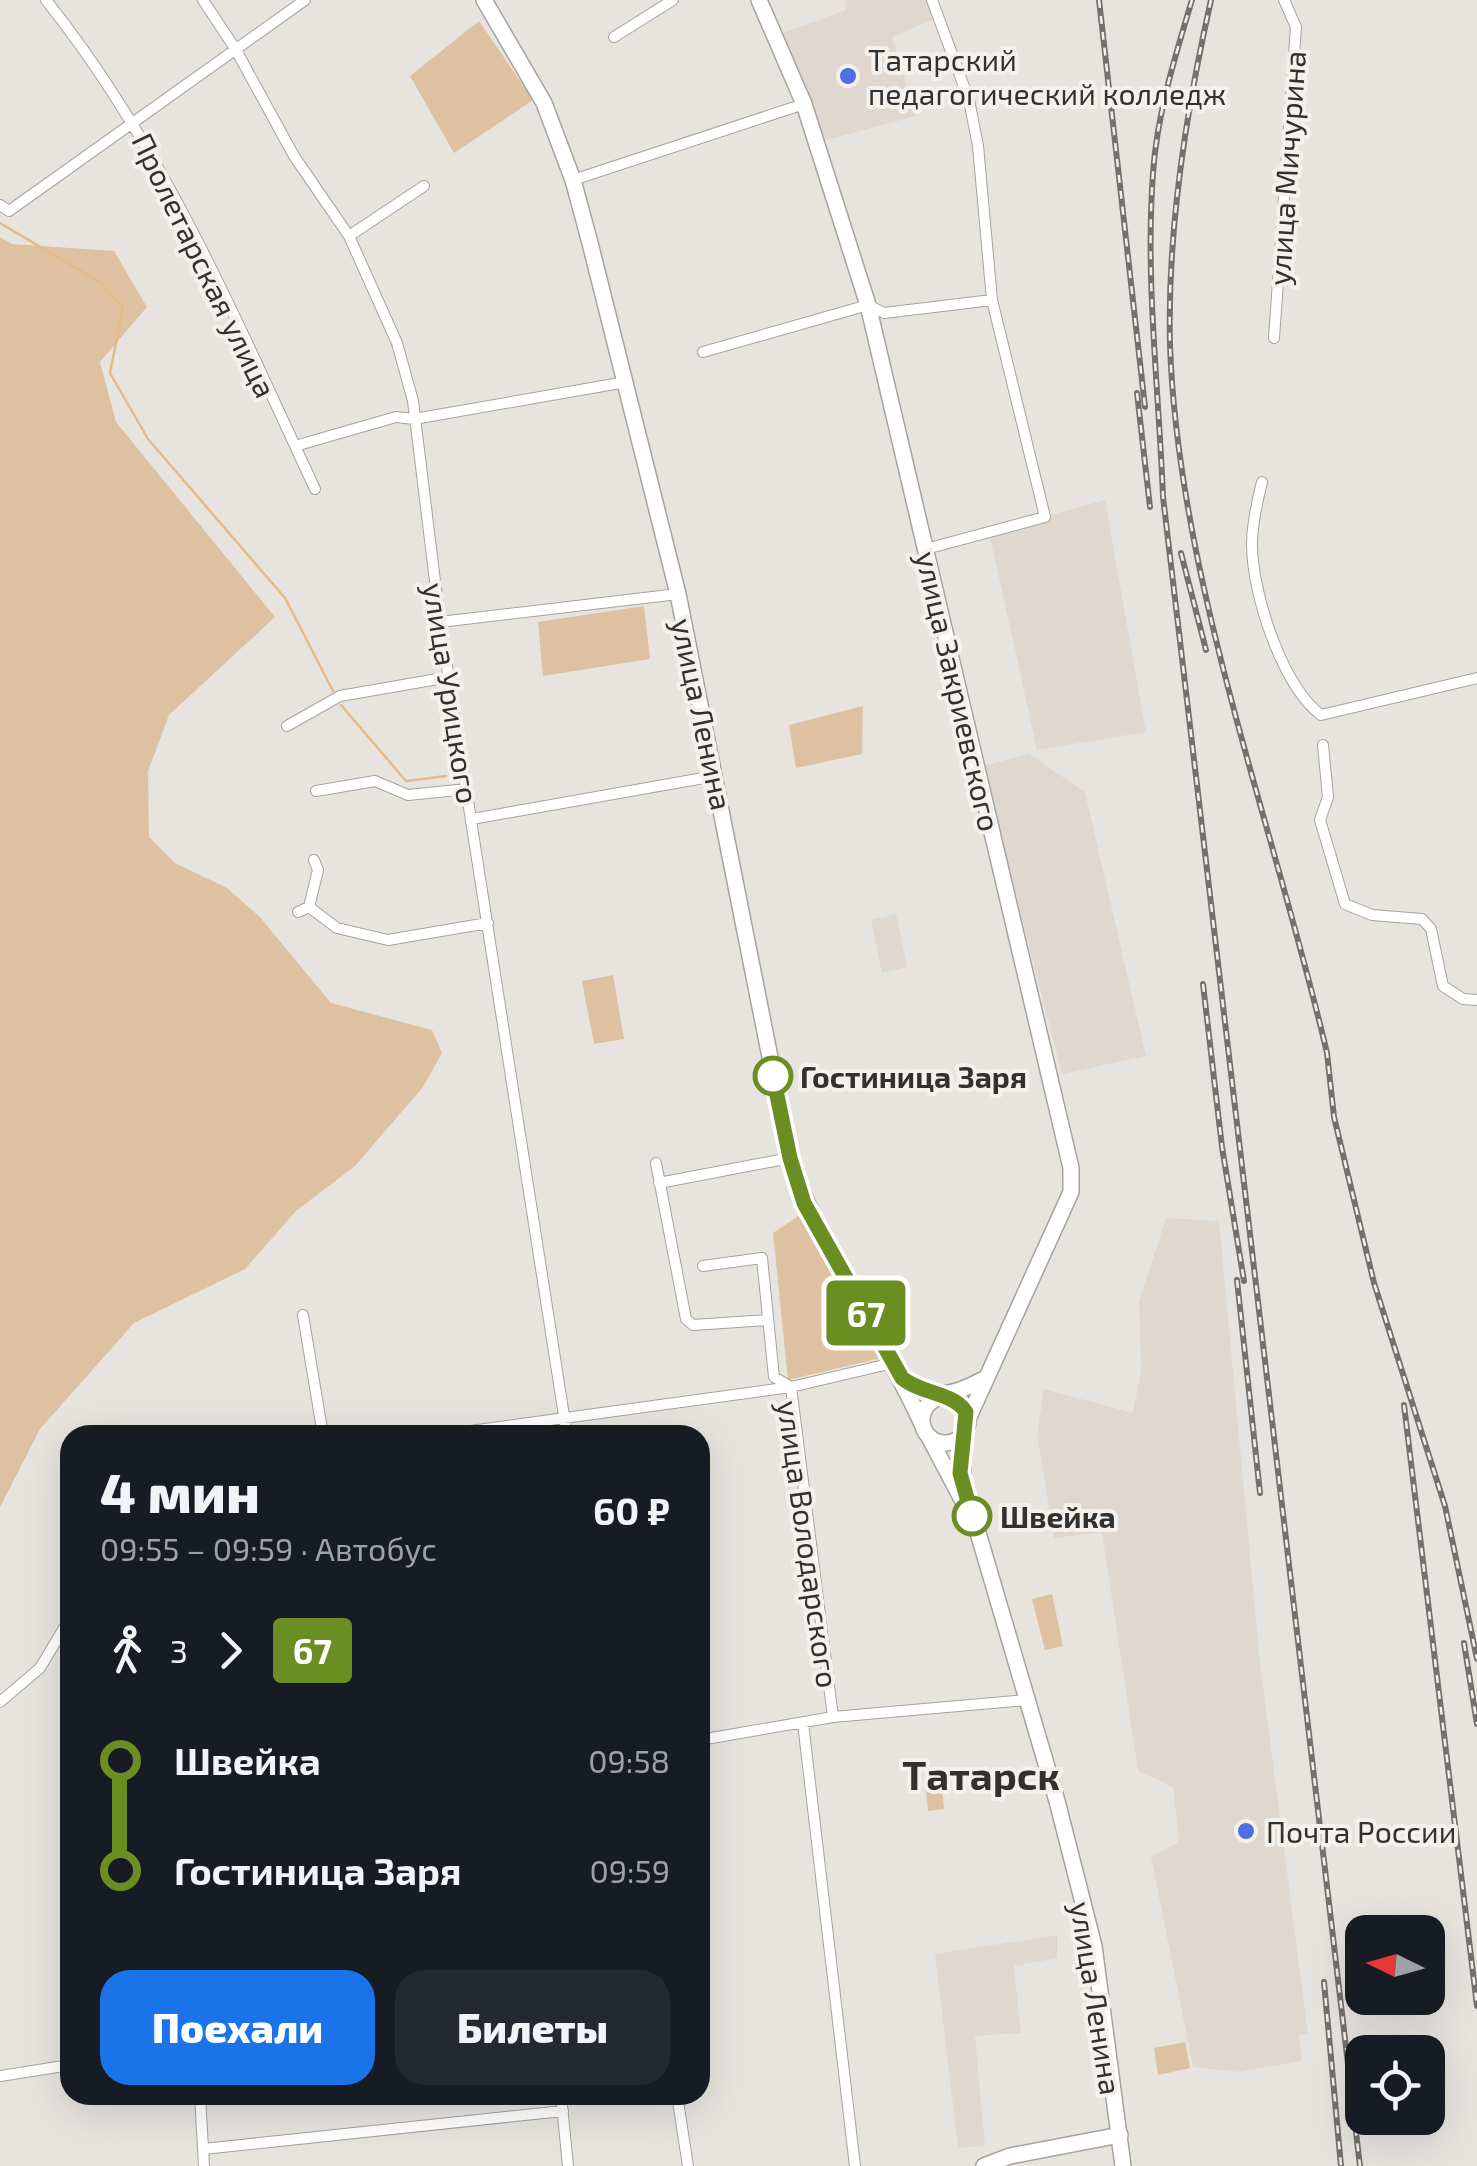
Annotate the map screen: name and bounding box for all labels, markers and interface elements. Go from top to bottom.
place label: Татарский педагогический колледж [868,41,1226,111]
street label: улица Мичурина [1260,49,1313,287]
marker: Татарский педагогический колледж [837,65,859,87]
street label: Пролетарская улица [124,127,285,404]
street label: улица Закриевского [908,548,1009,835]
street label: улица Урицкого [416,580,487,806]
street label: улица Ленина [664,615,741,813]
marker: Гостиница Заря [754,1057,792,1095]
place label: Гостиница Заря [800,1058,1027,1094]
line badge: 67 [821,1280,911,1346]
text: 67 [846,1292,886,1334]
street label: улица Володарского [770,1398,847,1690]
text: 4 мин [100,1458,260,1524]
text: 60 ₽ [593,1487,670,1533]
marker: Швейка [953,1497,991,1535]
place label: Швейка [1000,1498,1116,1534]
text: 09:55 – 09:59 · Автобус [100,1529,437,1567]
icon: walk [100,1623,155,1678]
icon: forward [203,1623,258,1678]
text: 67 [293,1629,332,1671]
text: 3 [170,1631,188,1669]
text: Швейка [174,1737,321,1783]
text: 09:58 [588,1741,670,1779]
district label: Татарск [902,1750,1060,1798]
place label: Почта России [1266,1813,1456,1849]
marker: Почта России [1235,1820,1257,1842]
text: Гостиница Заря [174,1847,461,1893]
text: 09:59 [589,1851,670,1889]
street label: улица Ленина [1063,1899,1130,2097]
north arrow [1345,1915,1445,2015]
map controls [1345,1915,1445,2135]
button: Поехали [100,1970,375,2085]
button: Билеты [395,1970,670,2085]
button: locate [1345,2035,1445,2135]

